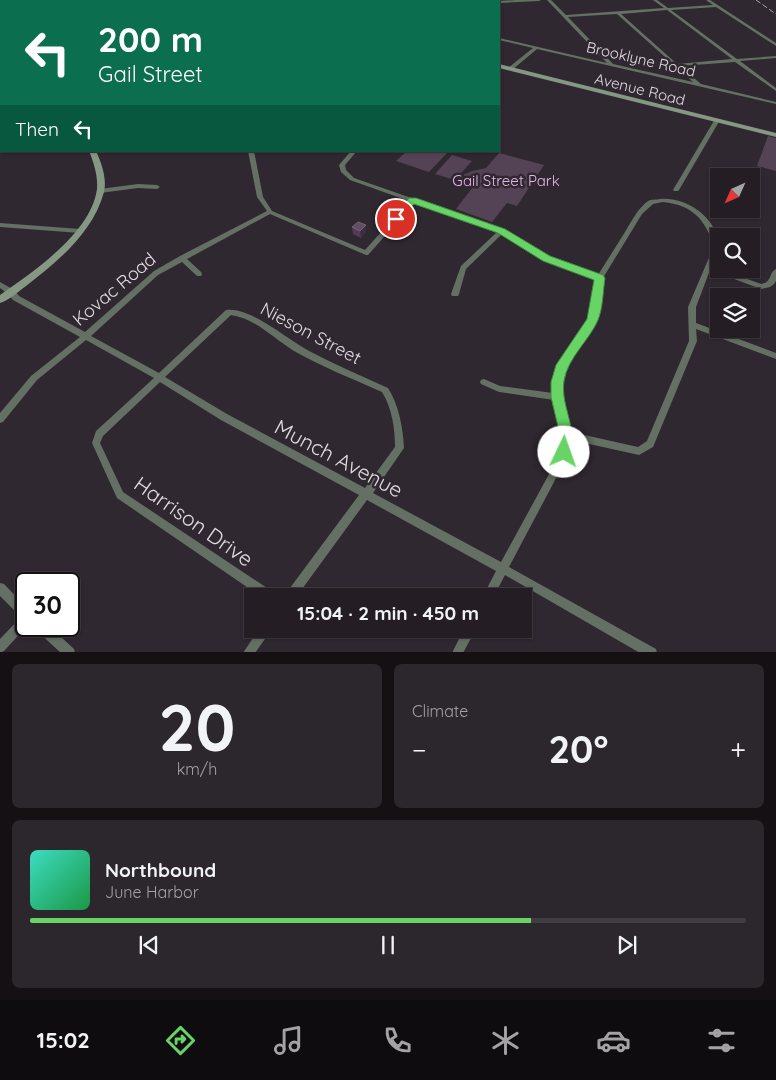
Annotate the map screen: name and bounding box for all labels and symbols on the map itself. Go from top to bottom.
street label: Brooklyne Road [585,37,697,81]
street label: Avenue Road [593,69,687,109]
north arrow [710,168,760,218]
park label: Gail Street Park [452,171,560,190]
pin [375,198,417,240]
street label: Kovac Road [68,247,160,331]
street label: Nieson Street [257,297,365,369]
street label: Munch Avenue [270,413,408,503]
position arrow [537,425,589,477]
street label: Harrison Drive [129,470,259,572]
speed limit sign: 30 [15,572,80,637]

